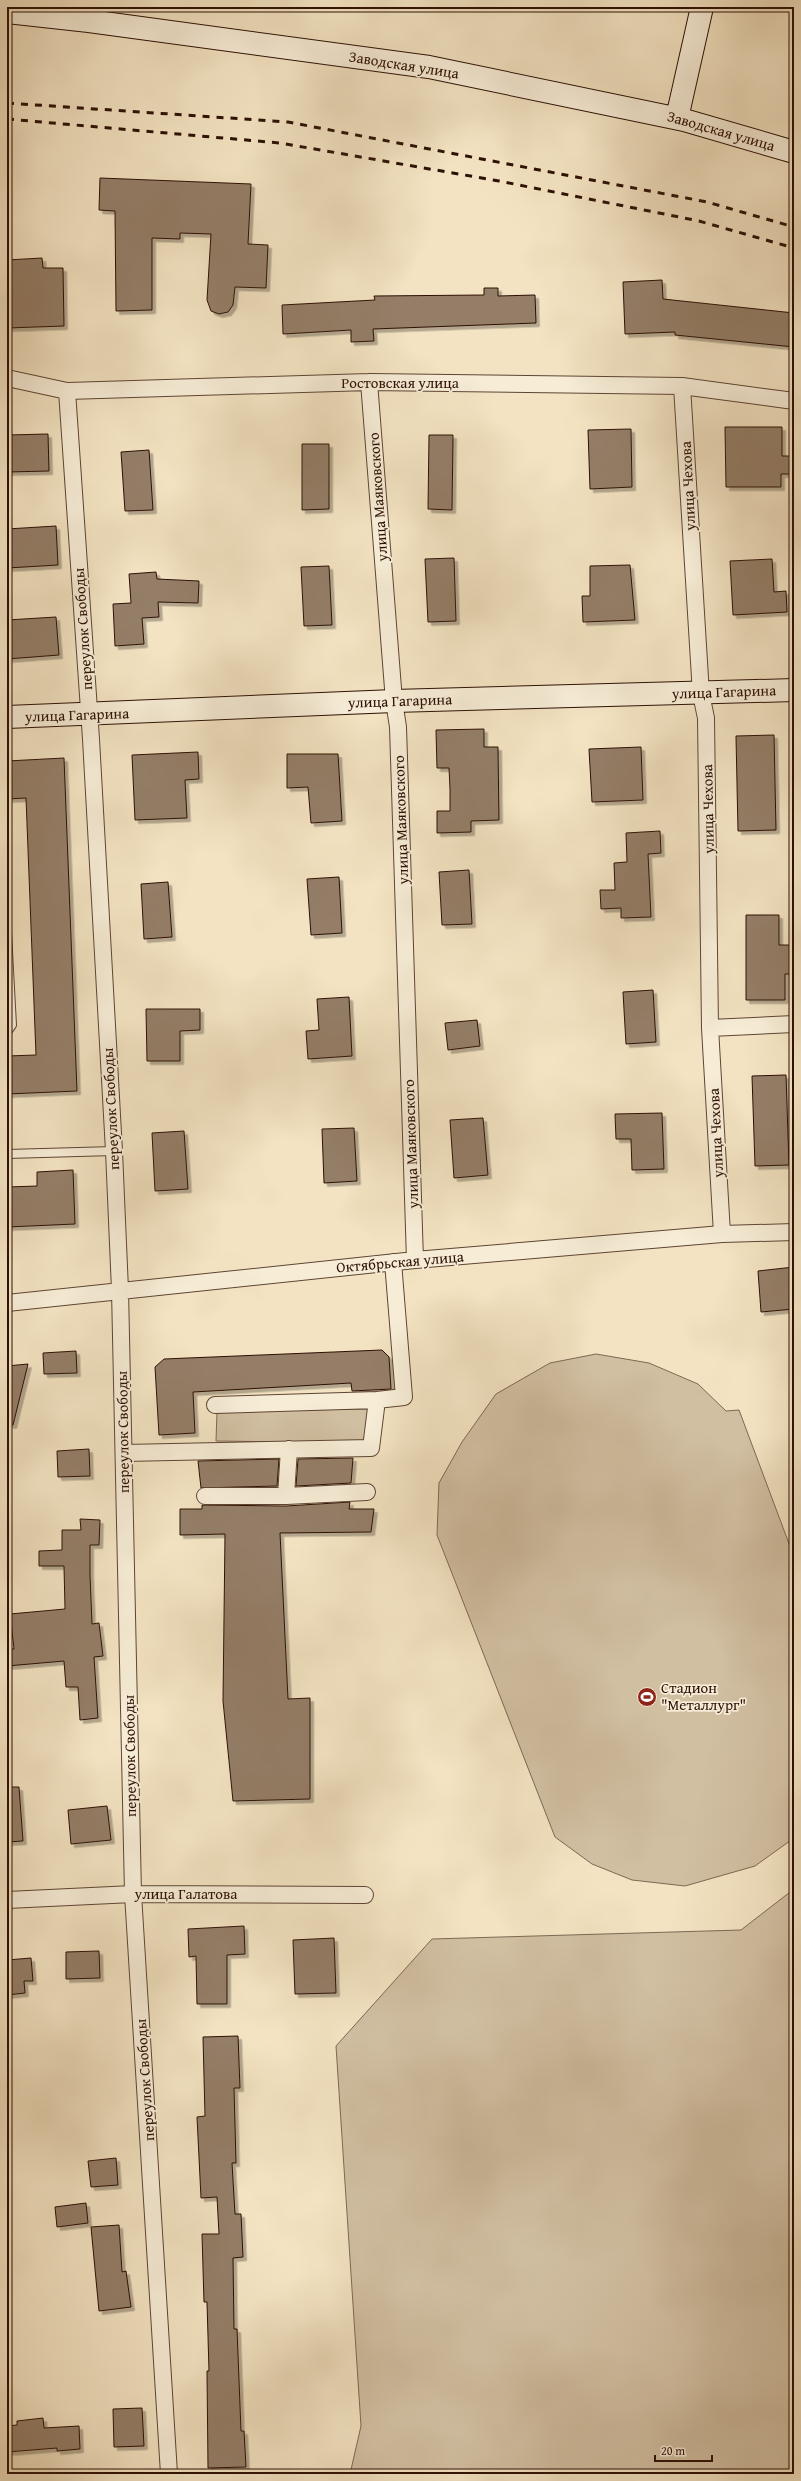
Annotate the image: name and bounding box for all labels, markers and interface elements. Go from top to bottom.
street label: Заводская улица [348,45,461,84]
street label: Заводская улица [665,105,778,156]
street label: Ростовская улица [341,372,460,393]
street label: улица Маяковского [362,431,393,563]
street label: улица Чехова [675,440,700,532]
street label: переулок Свободы [68,567,97,691]
street label: улица Гагарина [670,679,777,704]
street label: улица Гагарина [346,688,453,713]
street label: улица Гагарина [23,702,130,727]
street label: улица Маяковского [388,755,413,886]
street label: улица Чехова [696,763,719,855]
street label: переулок Свободы [97,1047,124,1171]
street label: улица Маяковского [398,1079,423,1210]
street label: улица Чехова [703,1087,728,1179]
street label: Октябрьская улица [335,1245,465,1278]
street label: переулок Свободы [111,1370,134,1493]
place label: Стадион "Металлург" [661,1677,746,1715]
sports icon: Стадион "Металлург" [636,1686,658,1708]
street label: переулок Свободы [118,1694,141,1817]
street label: улица Галатова [134,1883,238,1904]
street label: переулок Свободы [130,2018,159,2142]
scale bar [655,2437,712,2463]
text: 20 m [661,2442,685,2459]

